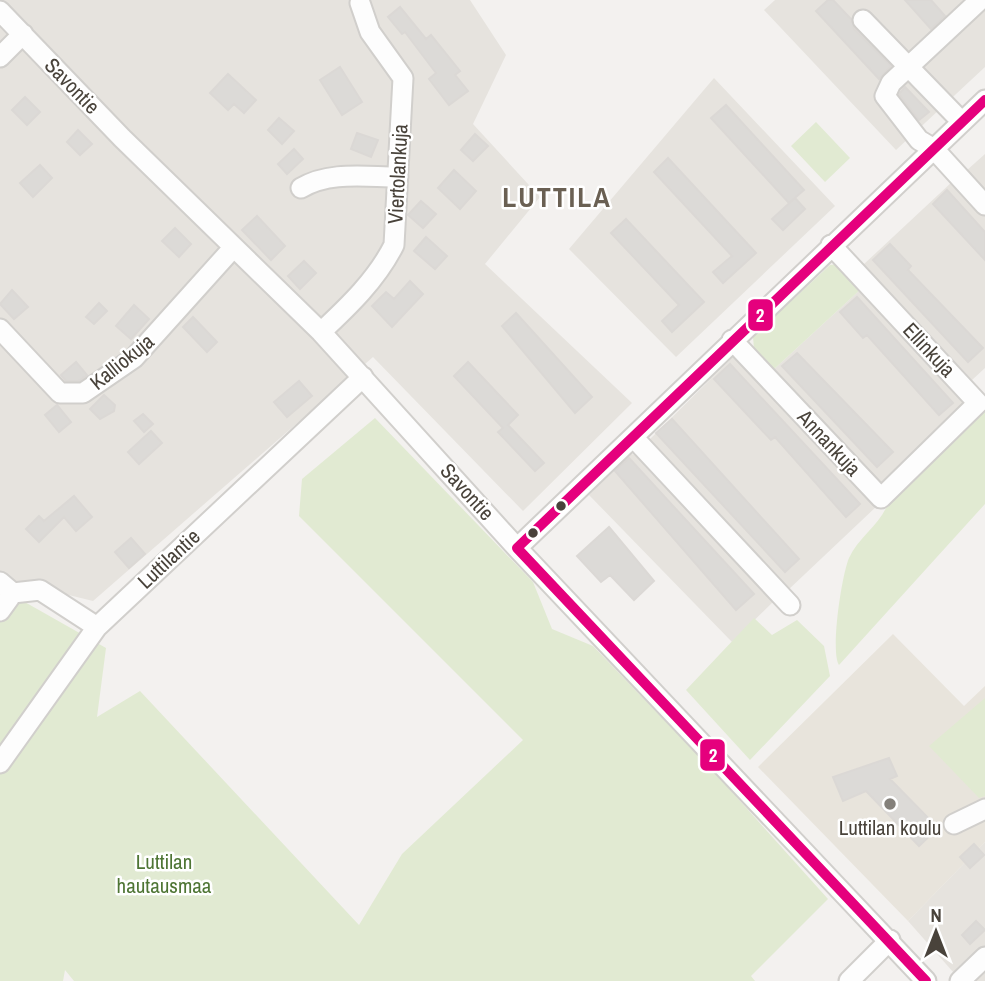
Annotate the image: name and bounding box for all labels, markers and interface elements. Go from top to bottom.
street label: Savontie [38,51,106,120]
street label: Viertolankuja [380,123,415,225]
district label: LUTTILA [502,178,612,216]
line badge: 2 [747,298,774,332]
text: 2 [756,302,765,328]
street label: Ellinkuja [897,316,962,384]
street label: Kalliokuja [84,327,160,396]
street label: Annankuja [790,402,868,483]
street label: Savontie [434,457,501,527]
unlabelled marker [554,499,568,513]
street label: Luttilantie [131,522,206,595]
unlabelled marker [526,526,540,540]
line badge: 2 [699,738,726,772]
text: 2 [709,742,718,768]
marker: Luttilan koulu [882,796,898,812]
place label: Luttilan koulu [839,813,941,842]
park label: Luttilan hautausmaa [117,847,212,900]
north arrow [901,897,971,967]
text: N [930,902,942,928]

